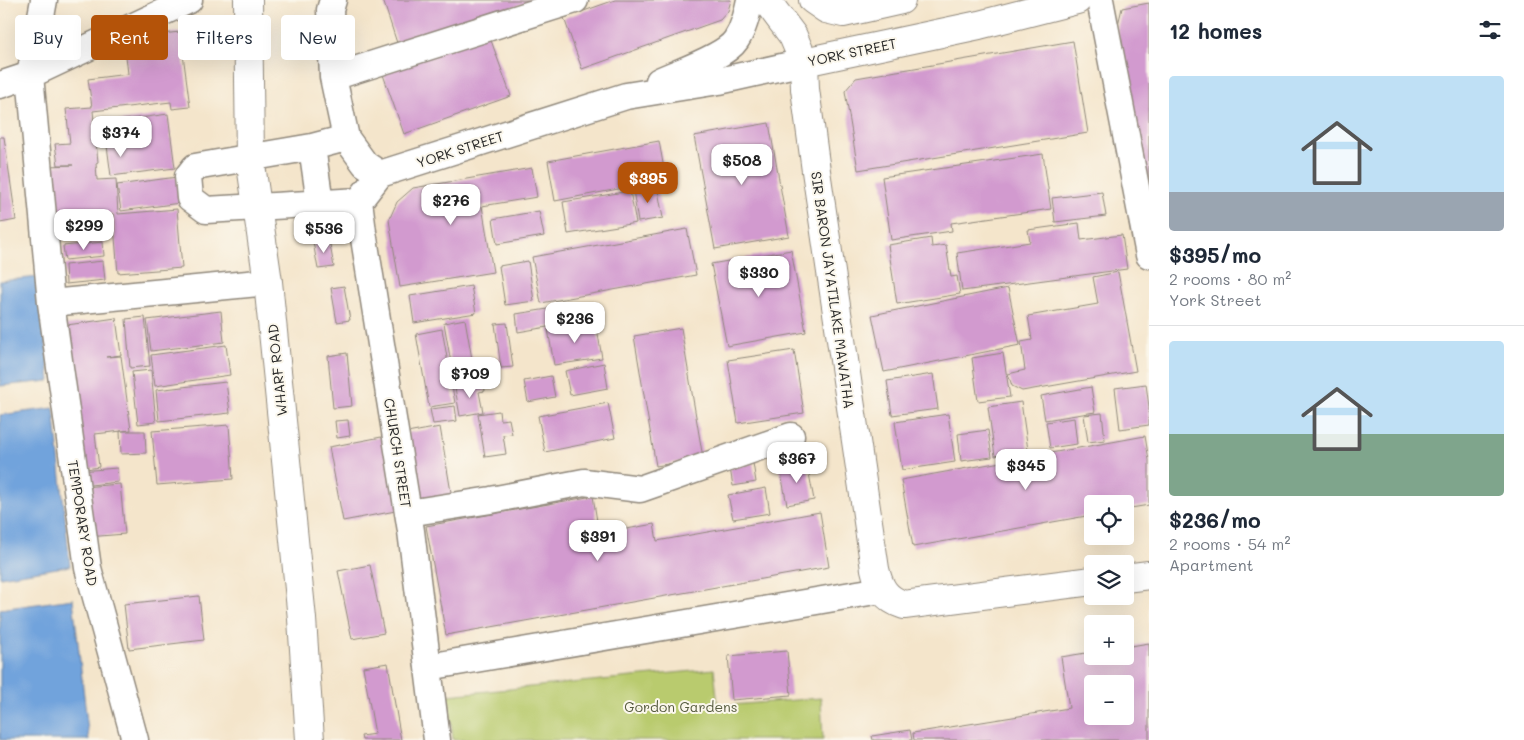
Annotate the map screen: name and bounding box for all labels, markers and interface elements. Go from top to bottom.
chip: Buy [15,15,81,60]
chip: Rent [91,15,168,60]
chip: Filters [178,15,271,60]
chip: New [281,15,355,60]
icon: filters [1476,16,1504,44]
text: 12 homes [1169,17,1262,44]
street label: YORK STREET [806,33,899,71]
icon: home [1292,108,1382,198]
pin: $374 [91,116,151,158]
text: $374 [102,121,140,142]
street label: YORK STREET [414,126,506,172]
pin: $508 [712,144,772,186]
text: $508 [722,149,762,170]
pin: $395 [618,162,678,204]
text: $395 [629,167,667,188]
street label: SIR BARON JAYATILAKE MAWATHA [807,170,859,410]
pin: $276 [421,184,481,226]
text: $276 [432,189,470,210]
pin: $299 [54,208,114,251]
pin: $536 [294,212,354,254]
text: $299 [65,214,103,235]
text: $536 [305,217,343,238]
text: $395/mo [1169,241,1261,268]
pin: $330 [729,256,789,298]
text: $330 [739,261,779,282]
text: 2 rooms · 80 m² [1169,268,1291,289]
text: York Street [1169,289,1262,310]
pin: $236 [545,302,605,344]
text: $236 [556,307,594,328]
street label: WHARF ROAD [263,323,291,417]
pin: $709 [440,356,500,399]
text: $709 [451,362,489,383]
icon: home [1292,374,1382,464]
street label: CHURCH STREET [380,397,416,510]
pin: $367 [767,442,827,484]
text: $367 [778,447,816,468]
pin: $345 [996,448,1056,491]
text: $345 [1007,454,1045,475]
street label: TEMPORARY ROAD [64,459,102,587]
map controls [1084,495,1134,725]
button: locate [1084,495,1134,545]
text: $236/mo [1169,506,1261,533]
pin: $391 [568,520,628,562]
text: $391 [580,525,616,546]
text: 2 rooms · 54 m² [1169,533,1290,554]
text: Apartment [1169,554,1254,575]
button: layers [1084,555,1134,605]
button: + [1084,615,1134,665]
button: − [1084,675,1134,725]
park label: Gordon Gardens [624,697,738,716]

